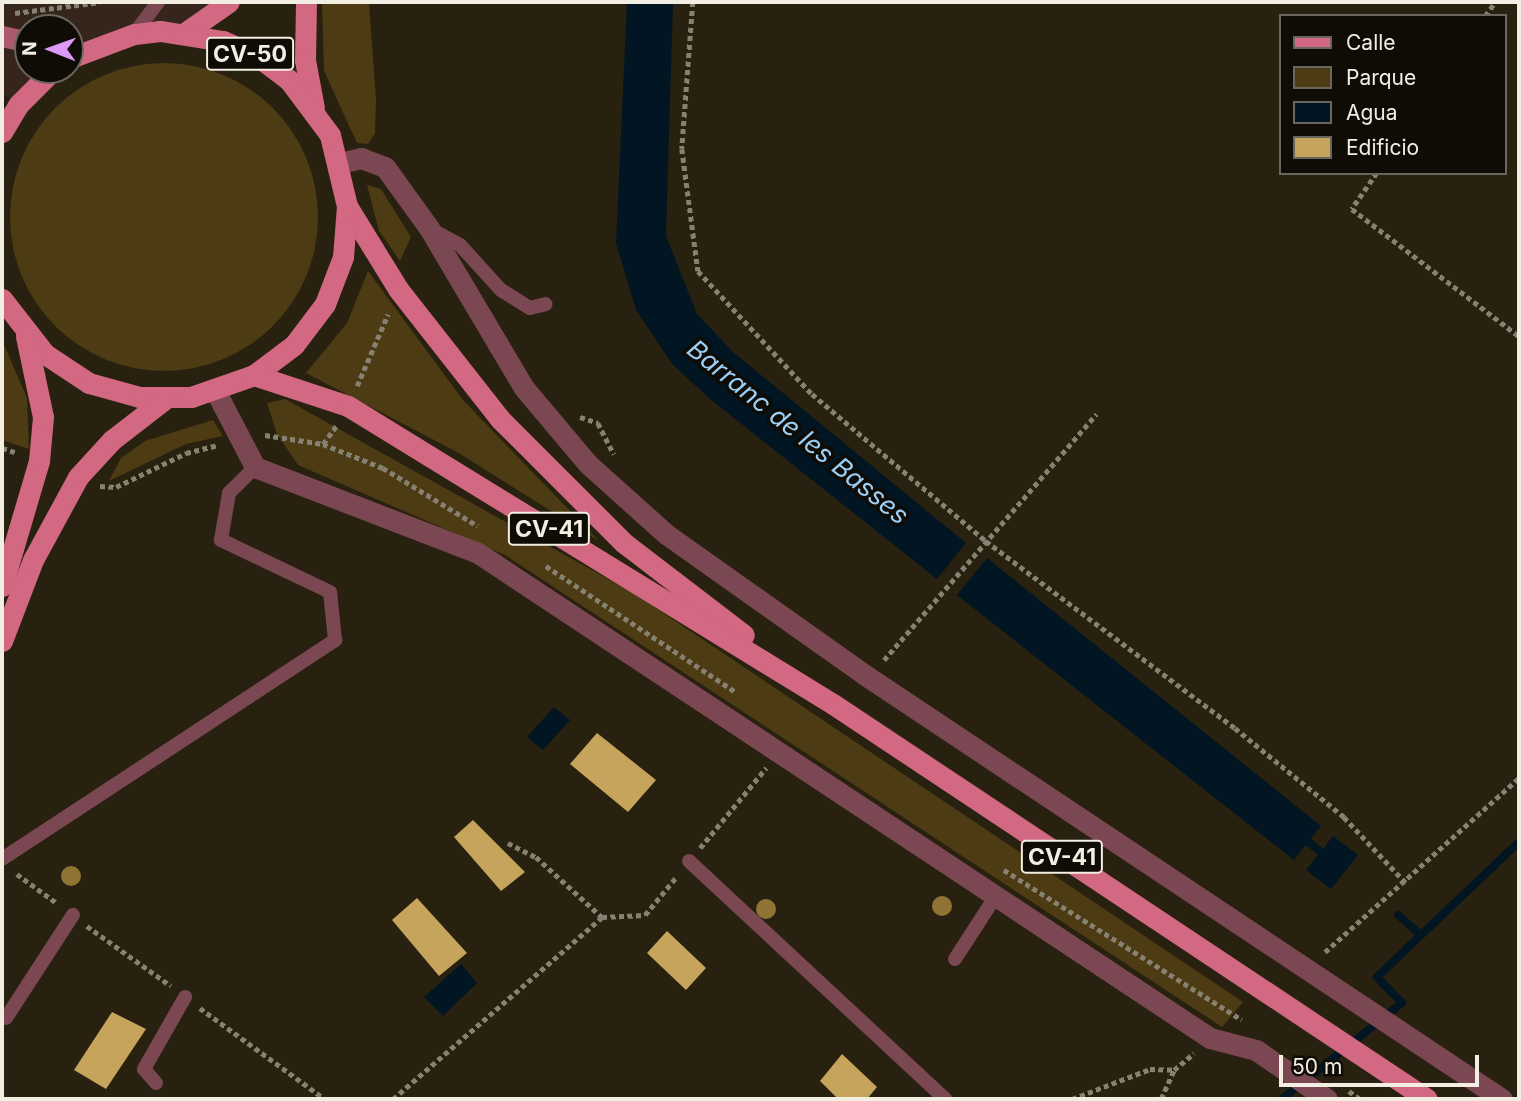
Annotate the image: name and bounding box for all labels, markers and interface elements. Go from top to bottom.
north arrow [14,14,84,84]
legend [1280,14,1507,175]
text: Calle [1346,30,1396,55]
road number: CV-50 [204,34,296,74]
text: N [18,41,41,56]
text: Parque [1346,65,1416,90]
text: Agua [1346,100,1398,125]
text: Edificio [1346,135,1419,160]
water label: Barranc de les Basses [681,333,915,531]
road number: CV-41 [507,509,591,548]
road number: CV-41 [1020,838,1104,876]
scale bar [1283,1042,1482,1086]
text: 50 m [1292,1054,1342,1079]

